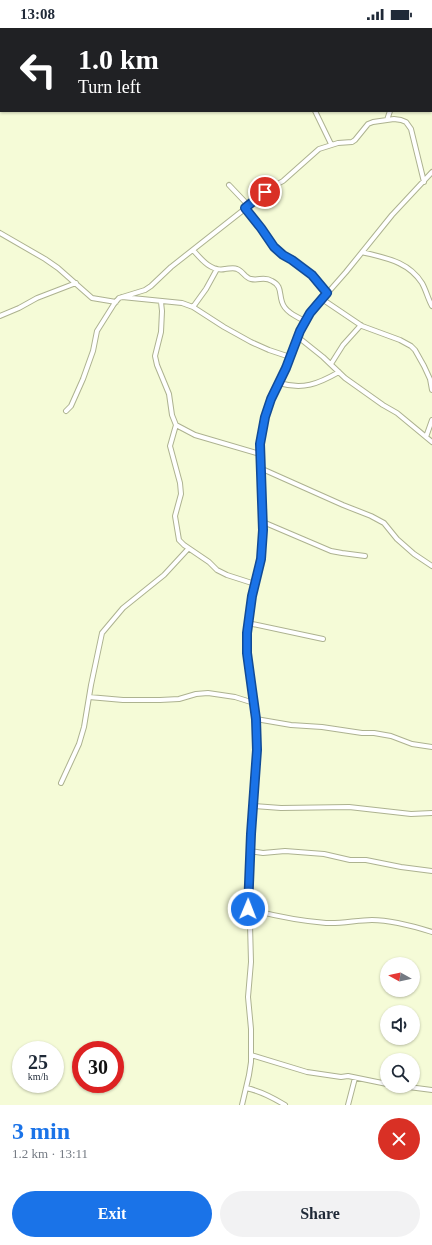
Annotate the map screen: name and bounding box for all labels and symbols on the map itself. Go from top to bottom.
pin [248,175,282,209]
position arrow [227,888,269,930]
north arrow [380,957,420,997]
speed limit sign: 30 [72,1041,124,1093]

